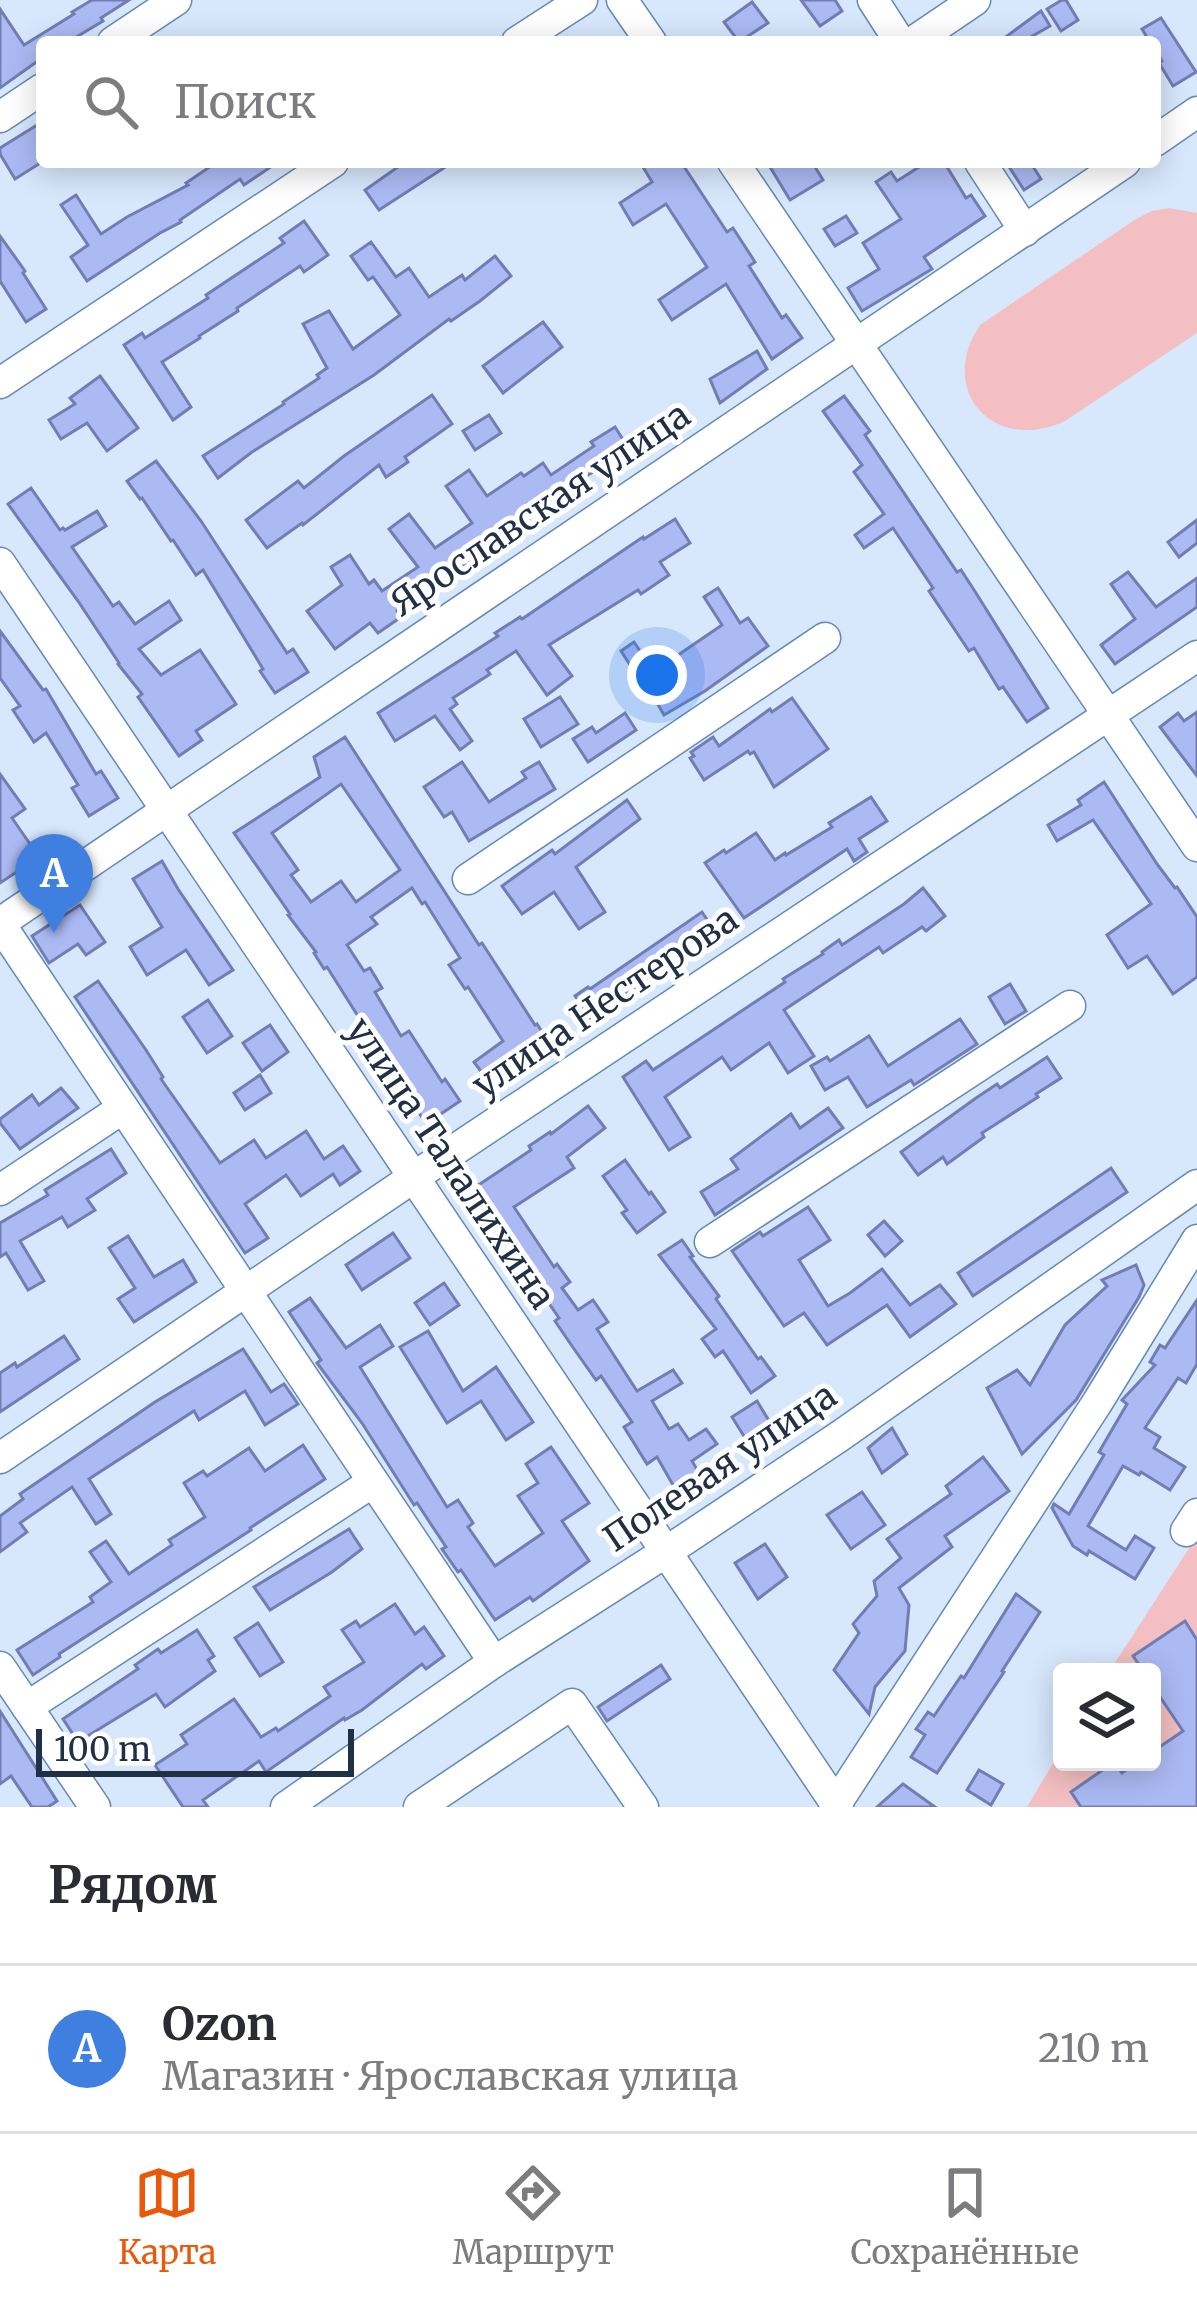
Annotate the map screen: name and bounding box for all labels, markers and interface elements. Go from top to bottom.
search box [36,36,1161,168]
icon: search [78,69,144,135]
text: Поиск [174,74,316,130]
street label: Ярославская улица [382,392,698,626]
your location [627,645,687,705]
pin: A [15,834,93,933]
street label: улица Нестерова [464,897,746,1107]
street label: улица Талалихина [337,1009,565,1317]
street label: Полевая улица [595,1373,845,1561]
map controls [1053,1663,1161,1771]
button: layers [1053,1663,1161,1771]
scale bar [36,1723,354,1776]
text: 100 m [54,1729,151,1770]
text: Рядом [48,1853,217,1917]
text: Ozon [162,1996,277,2052]
text: A [73,2024,101,2073]
text: 210 m [1038,2024,1149,2073]
text: Магазин · Ярославская улица [162,2052,738,2101]
tab: Карта [118,2160,216,2273]
tab: Маршрут [453,2160,614,2273]
tab: Сохранённые [850,2160,1079,2273]

